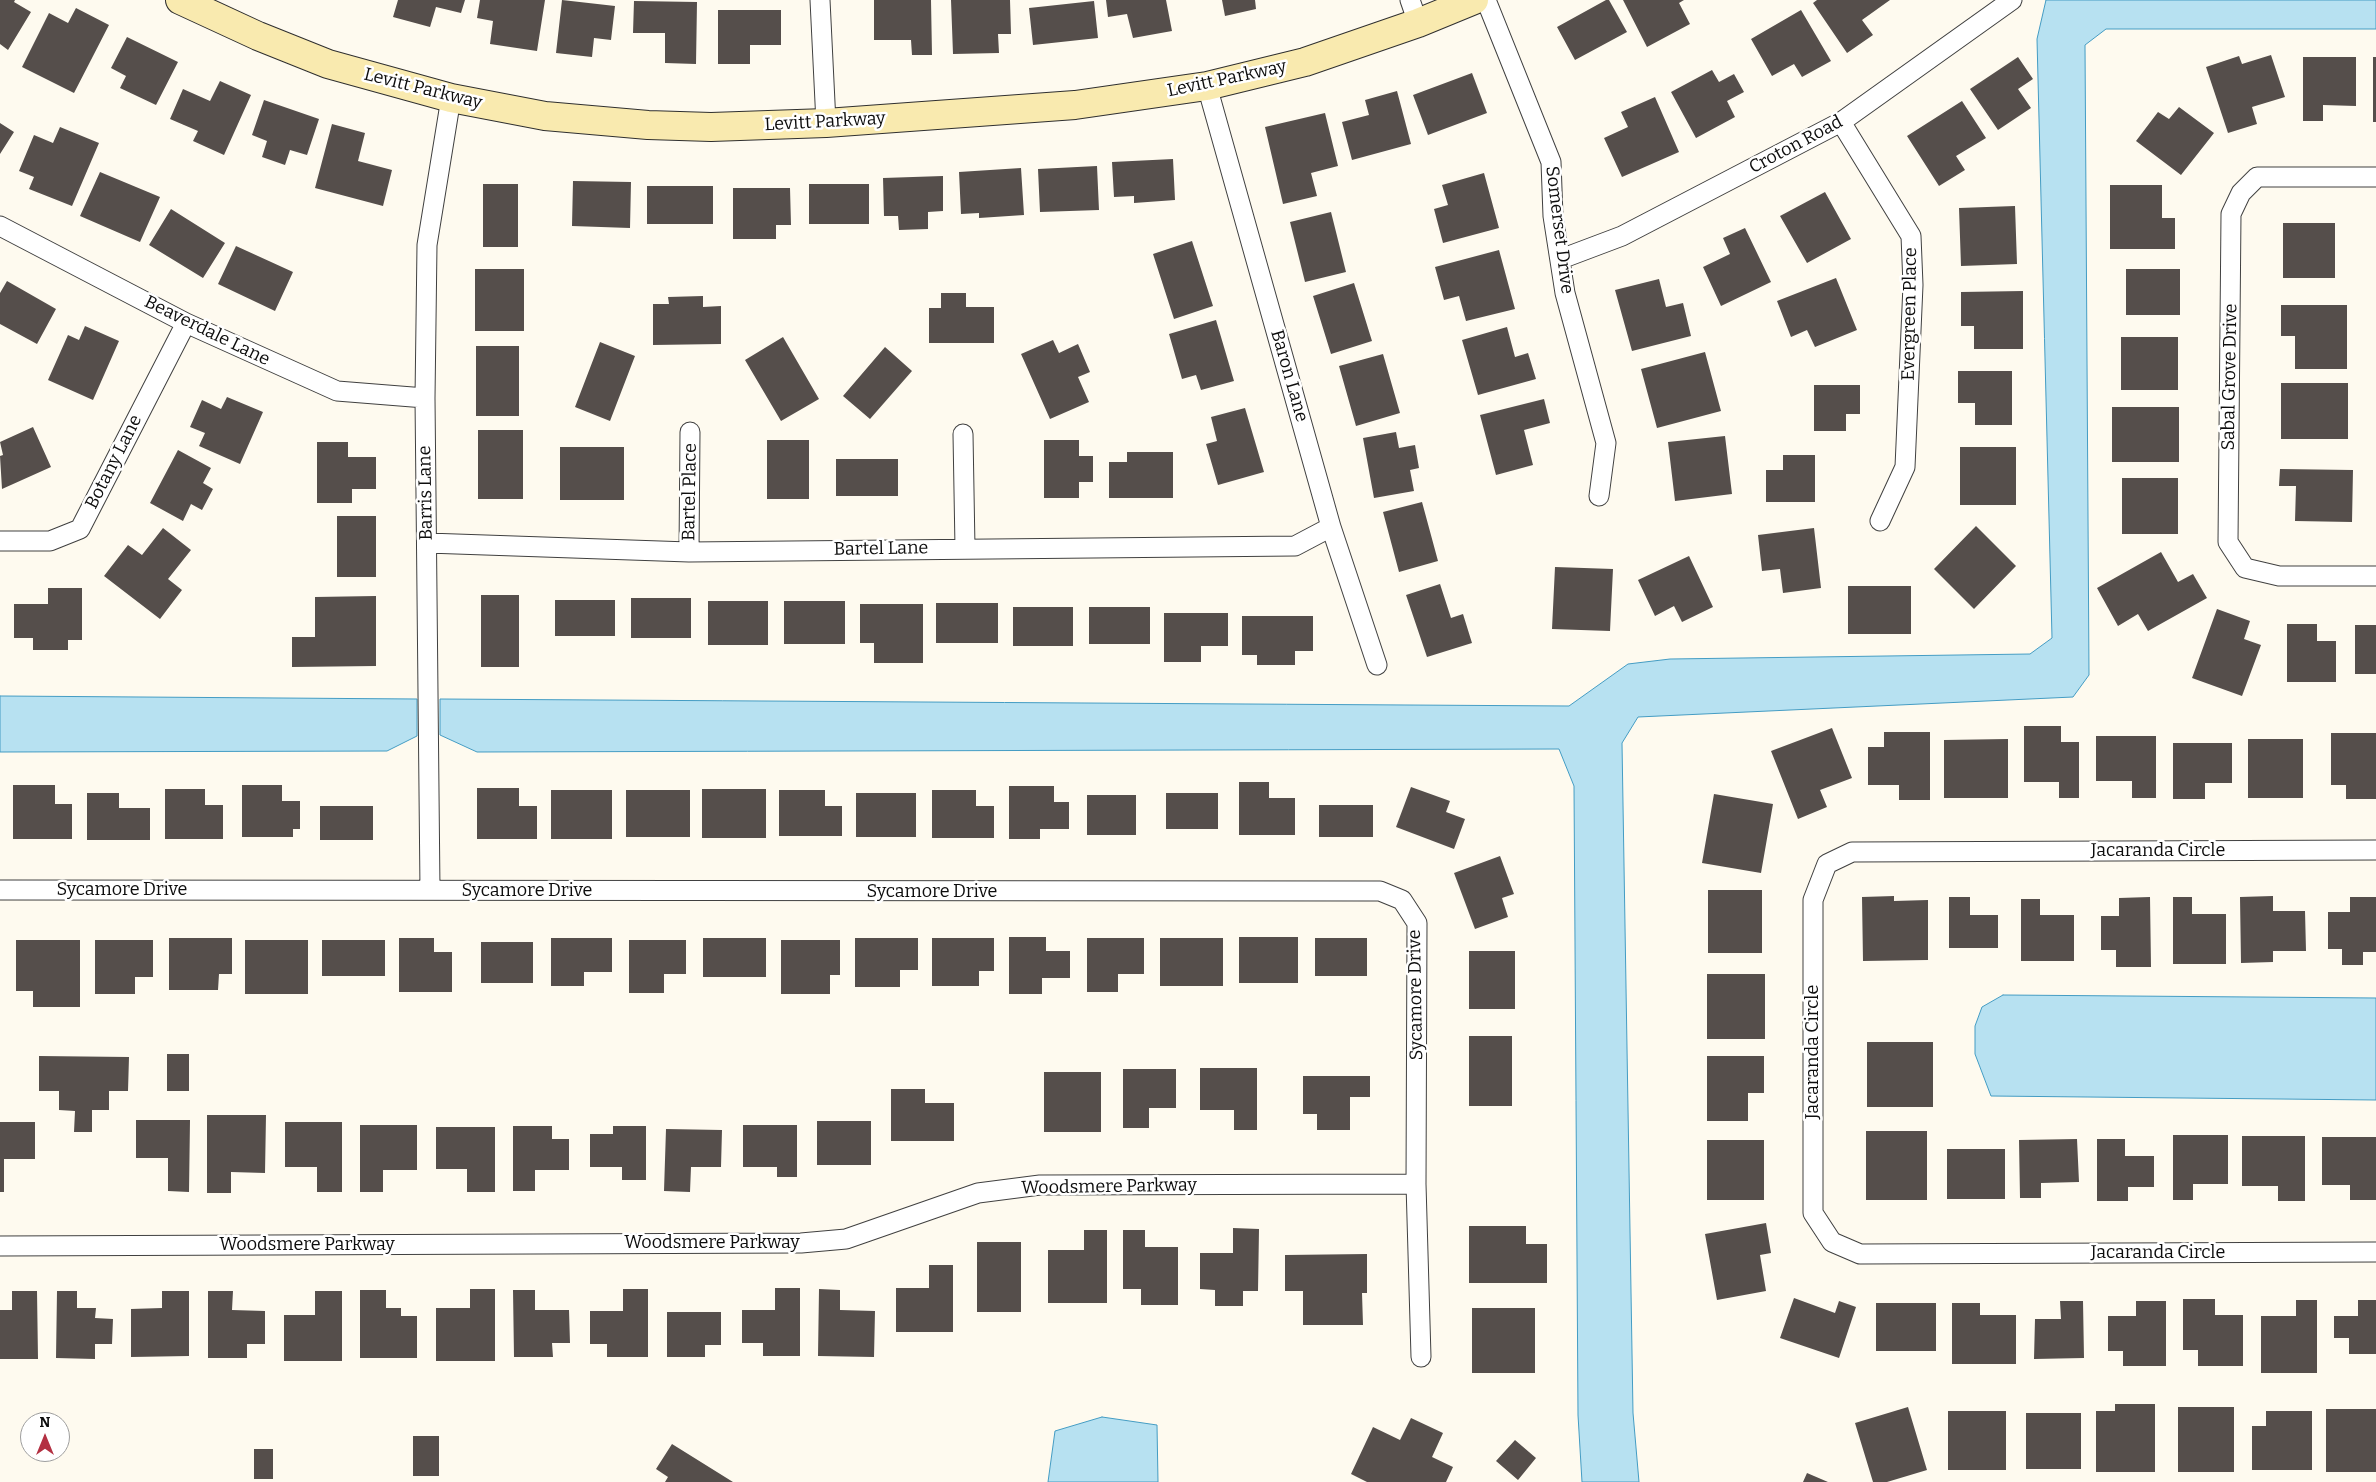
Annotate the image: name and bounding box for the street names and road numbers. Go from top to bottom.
street label: Levitt Parkway [1165,56,1289,102]
street label: Levitt Parkway [362,64,484,114]
street label: Levitt Parkway [764,108,886,136]
street label: Croton Road [1745,111,1847,179]
street label: Somerset Drive [1540,165,1578,295]
street label: Evergreen Place [1898,247,1922,381]
street label: Beaverdale Lane [141,291,273,371]
street label: Sabal Grove Drive [2218,303,2242,451]
street label: Baron Lane [1266,327,1312,425]
street label: Botany Lane [81,411,147,513]
street label: Bartel Place [678,443,702,541]
street label: Barris Lane [414,445,438,541]
street label: Bartel Lane [833,537,929,561]
street label: Jacaranda Circle [2091,840,2225,862]
street label: Sycamore Drive [57,879,187,901]
street label: Sycamore Drive [462,880,592,902]
street label: Sycamore Drive [867,881,997,903]
street label: Sycamore Drive [1404,929,1428,1061]
street label: Jacaranda Circle [1802,985,1824,1119]
street label: Woodsmere Parkway [1021,1175,1197,1199]
street label: Woodsmere Parkway [624,1232,800,1254]
street label: Woodsmere Parkway [219,1234,395,1256]
street label: Jacaranda Circle [2091,1242,2225,1264]

